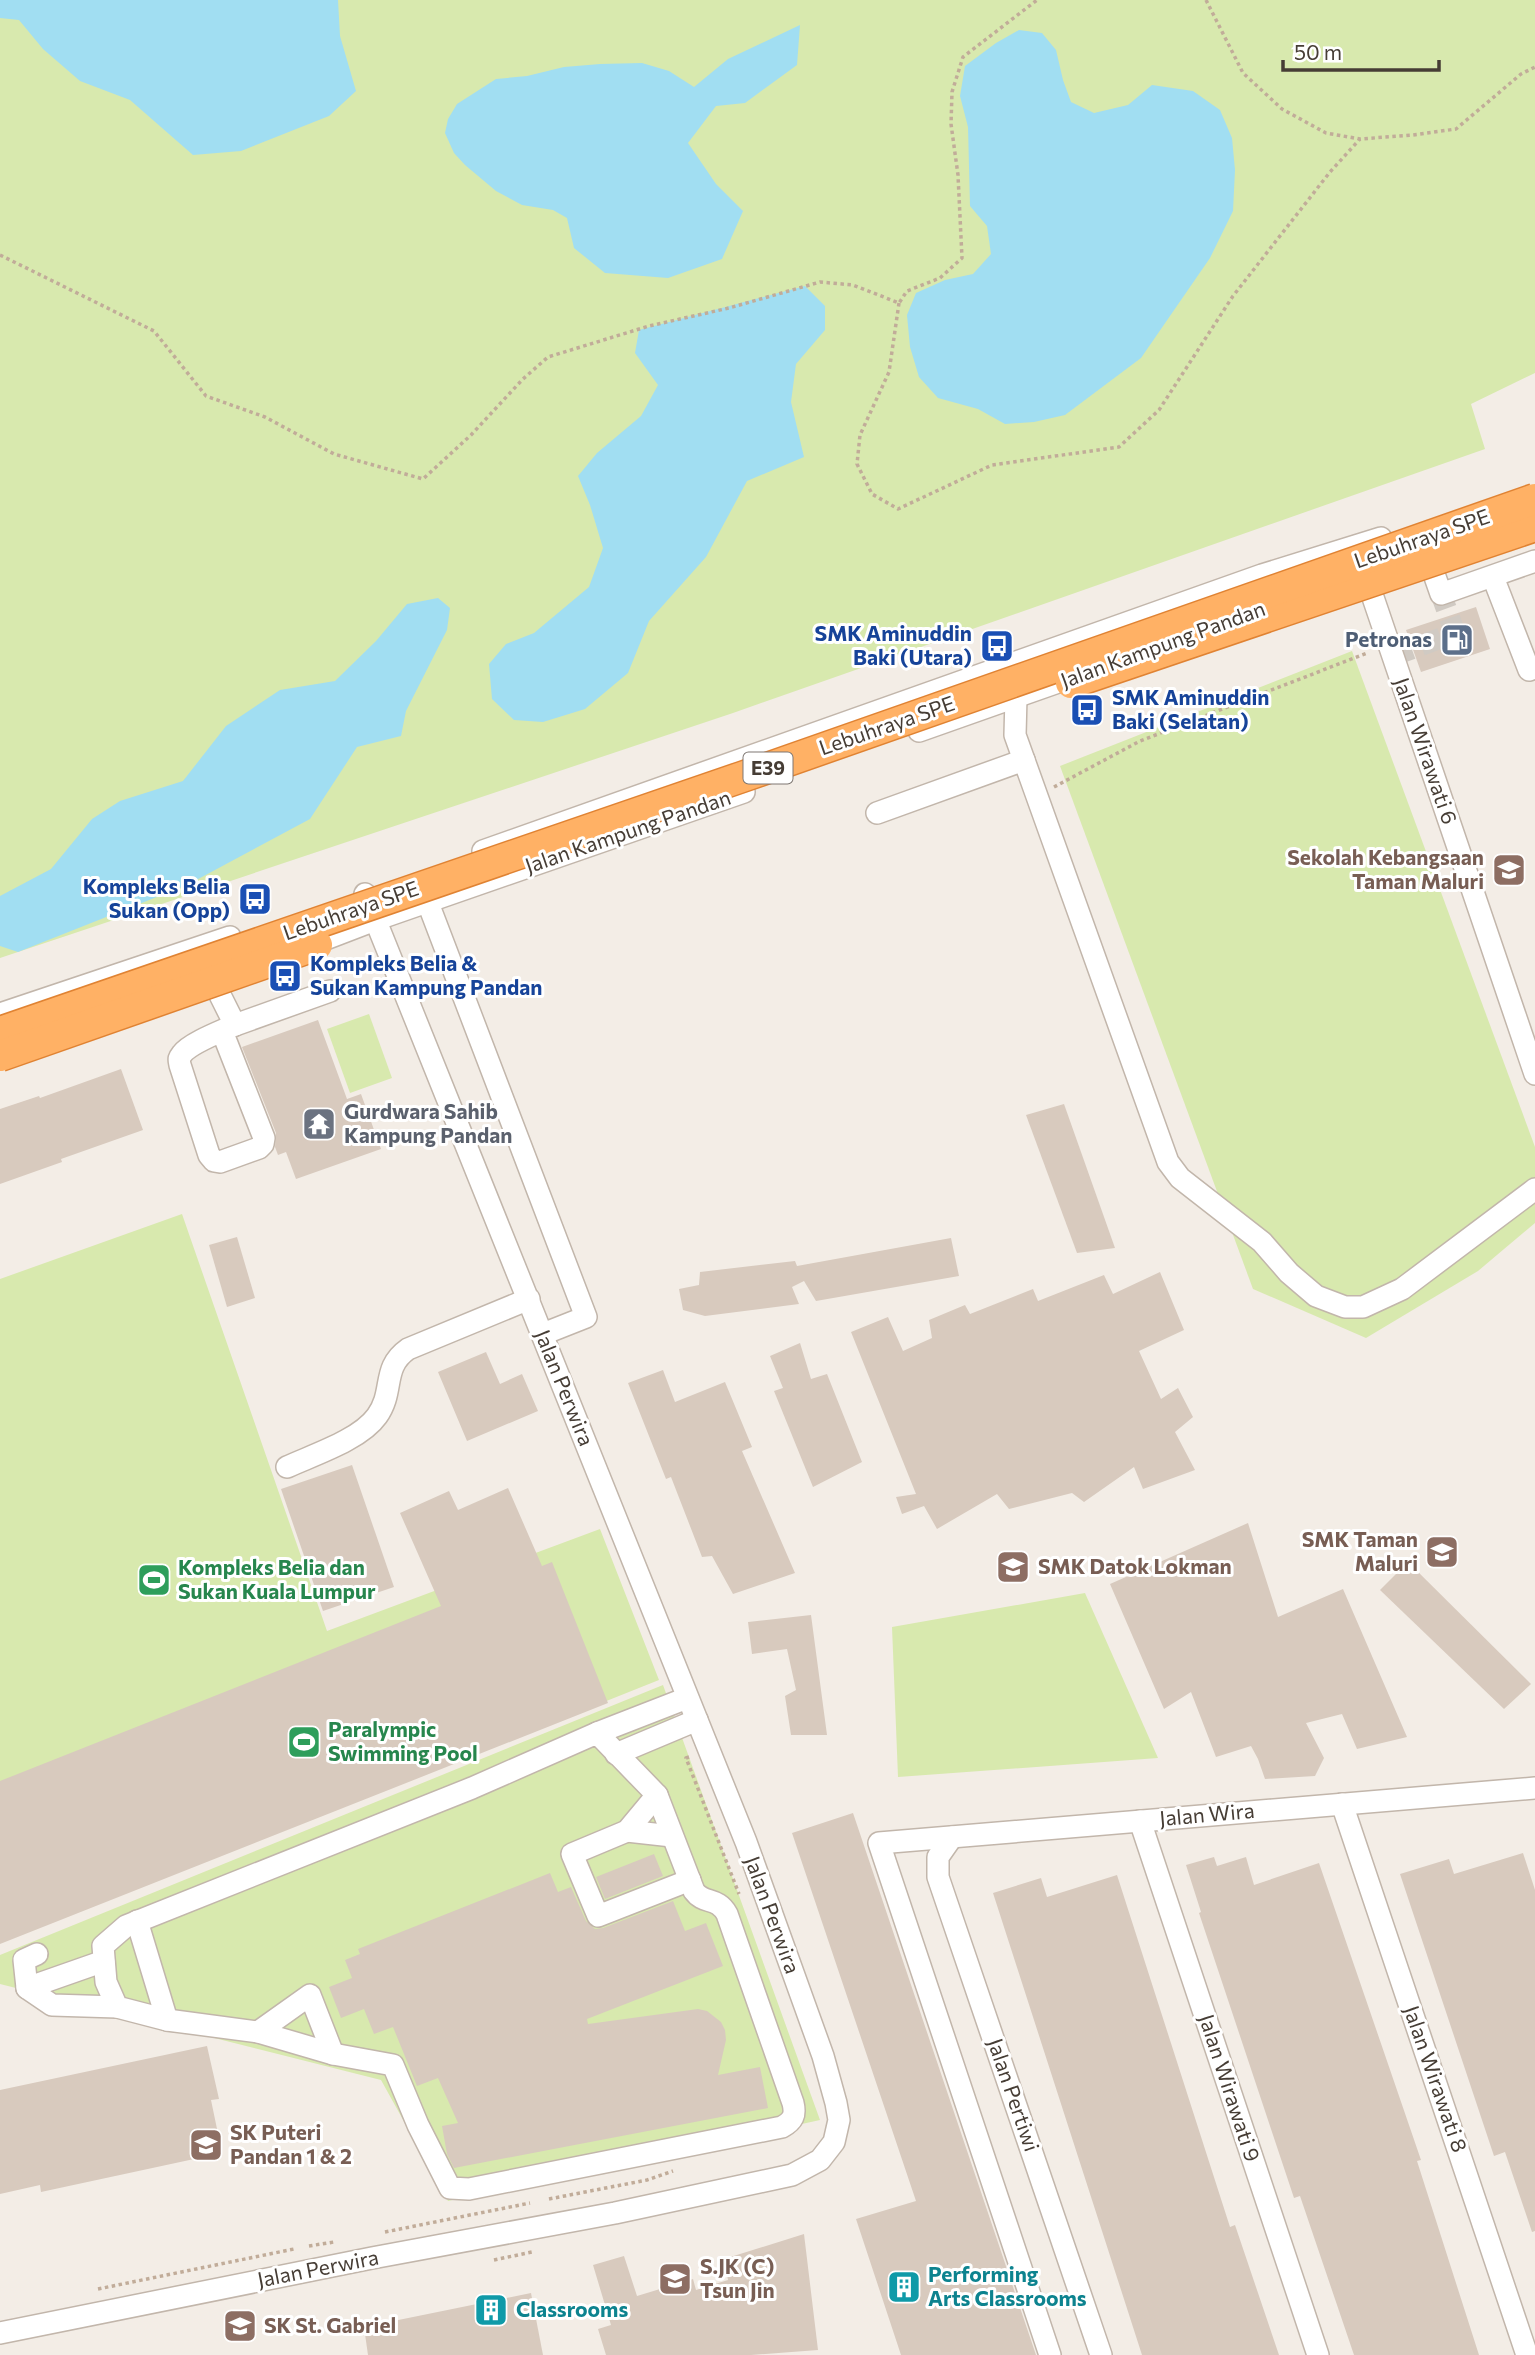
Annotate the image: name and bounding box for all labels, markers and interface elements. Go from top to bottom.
scale bar [1283,28,1439,72]
text: 50 m [1294,39,1342,64]
street label: Lebuhraya SPE [1350,503,1493,572]
street label: Jalan Kampung Pandan [1057,595,1268,692]
place label: SMK Aminuddin Baki (Utara) [815,620,972,669]
fuel station icon: Petronas [1438,621,1476,659]
place label: Petronas [1345,626,1432,651]
bus stop icon: SMK Aminuddin Baki (Utara) [978,627,1016,665]
street label: Jalan Wirawati 6 [1390,674,1463,827]
place label: SMK Aminuddin Baki (Selatan) [1112,684,1269,733]
street label: Lebuhraya SPE [815,690,958,759]
bus stop icon: SMK Aminuddin Baki (Selatan) [1068,691,1106,729]
road number: E39 [744,752,792,783]
street label: Jalan Kampung Pandan [521,784,734,878]
place label: Sekolah Kebangsaan Taman Maluri [1287,844,1484,893]
school or university icon: Sekolah Kebangsaan Taman Maluri [1490,851,1528,889]
place label: Kompleks Belia Sukan (Opp) [83,873,230,922]
street label: Lebuhraya SPE [279,875,422,944]
bus stop icon: Kompleks Belia Sukan (Opp) [236,880,274,918]
place label: Kompleks Belia & Sukan Kampung Pandan [310,950,542,999]
bus stop icon: Kompleks Belia & Sukan Kampung Pandan [266,957,304,995]
place label: Gurdwara Sahib Kampung Pandan [344,1098,513,1147]
temple icon: Gurdwara Sahib Kampung Pandan [300,1105,338,1143]
street label: Jalan Perwira [531,1326,600,1449]
place label: SMK Taman Maluri [1302,1526,1418,1575]
school or university icon: SMK Taman Maluri [1423,1533,1461,1571]
school or university icon: SMK Datok Lokman [994,1548,1032,1586]
place label: SMK Datok Lokman [1038,1553,1232,1578]
place label: Kompleks Belia dan Sukan Kuala Lumpur [178,1554,376,1603]
sports icon: Kompleks Belia dan Sukan Kuala Lumpur [135,1561,173,1599]
place label: Paralympic Swimming Pool [328,1716,478,1765]
sports icon: Paralympic Swimming Pool [285,1723,323,1761]
street label: Jalan Wira [1158,1797,1256,1830]
street label: Jalan Perwira [741,1852,806,1977]
street label: Jalan Wirawati 8 [1400,2002,1473,2155]
street label: Jalan Wirawati 9 [1195,2011,1266,2164]
street label: Jalan Pertiwi [983,2035,1045,2154]
place label: SK Puteri Pandan 1 & 2 [230,2119,352,2168]
school or university icon: SK Puteri Pandan 1 & 2 [187,2126,225,2164]
street label: Jalan Perwira [255,2244,381,2292]
place label: S.JK (C) Tsun Jin [700,2253,775,2302]
school or university icon: S.JK (C) Tsun Jin [656,2260,694,2298]
place label: Performing Arts Classrooms [928,2261,1087,2310]
building icon: Performing Arts Classrooms [885,2268,923,2306]
building icon: Classrooms [472,2291,510,2329]
place label: Classrooms [516,2296,628,2321]
school or university icon: SK St. Gabriel [221,2307,259,2345]
place label: SK St. Gabriel [264,2312,396,2337]

